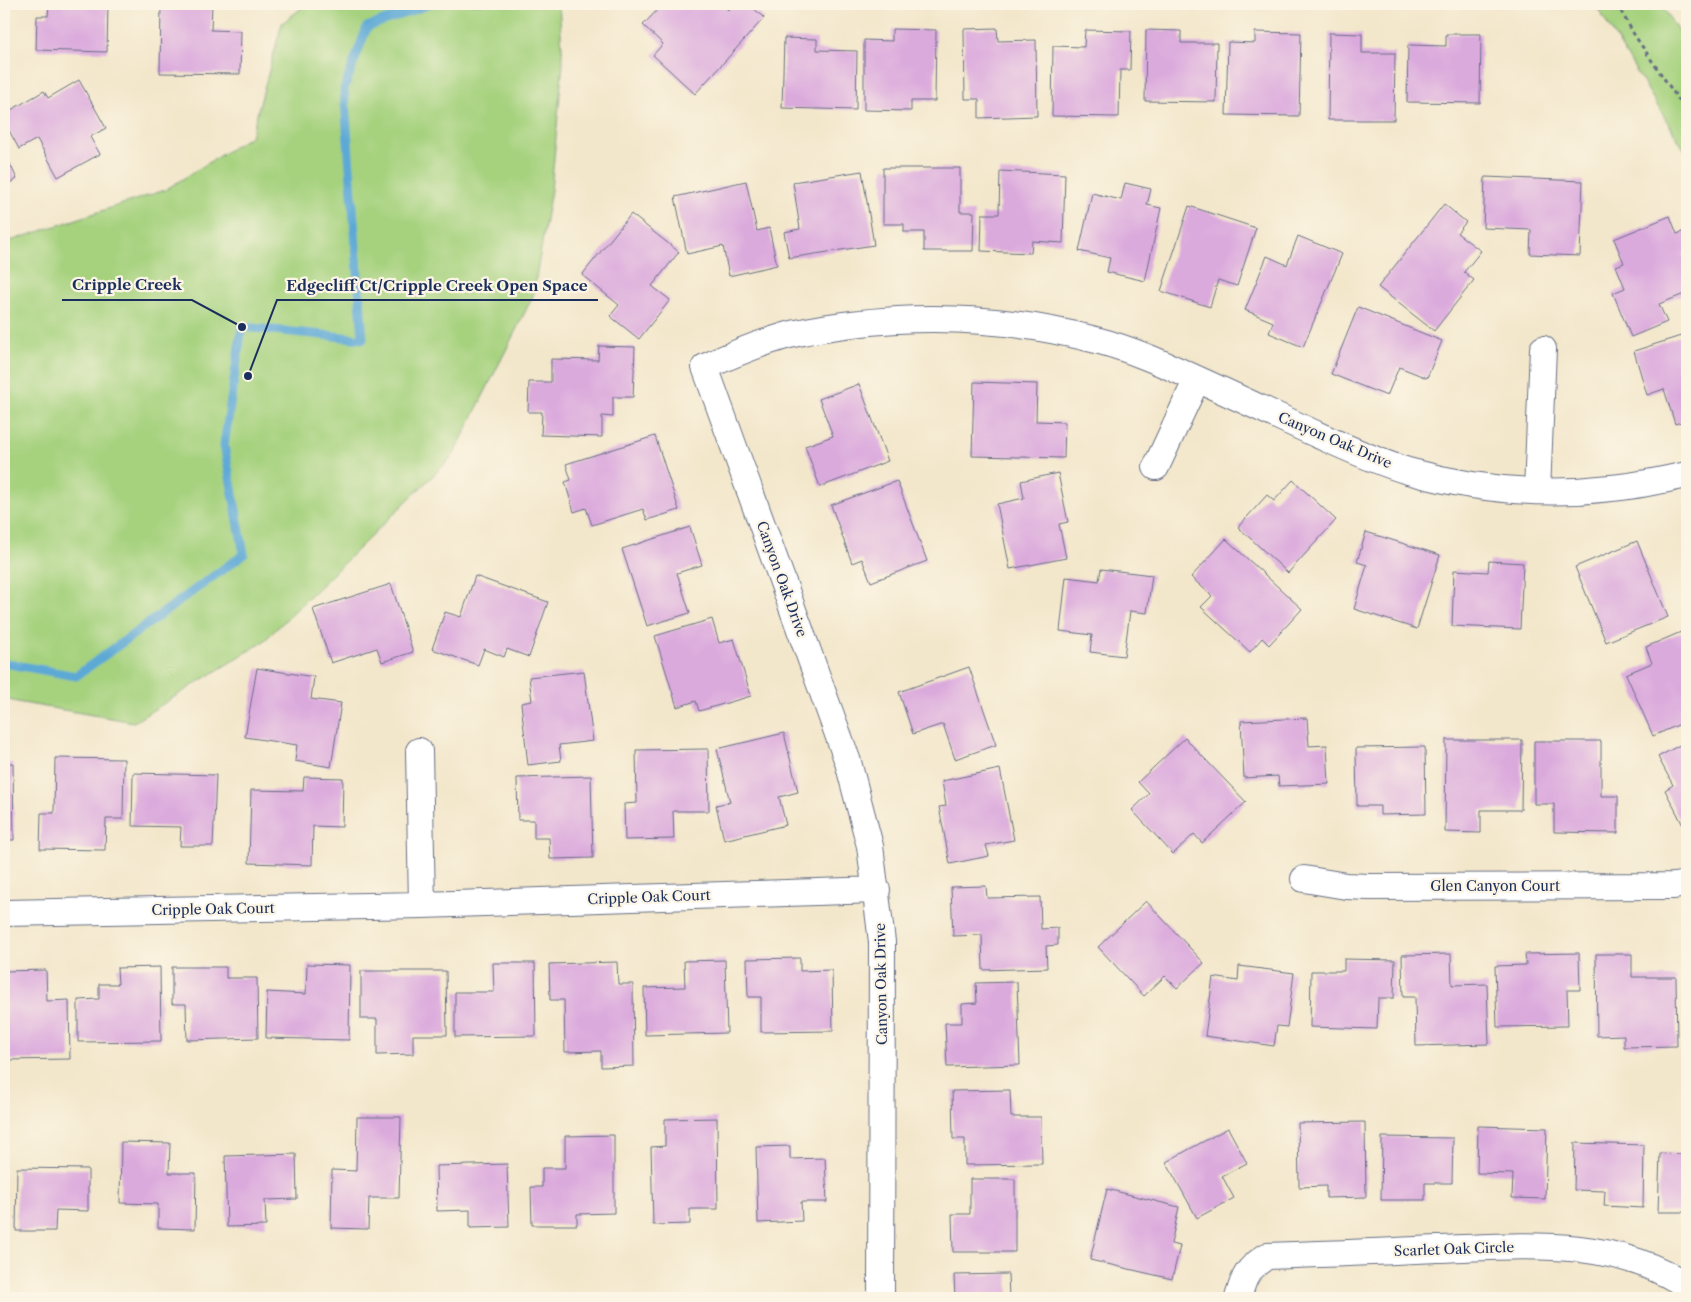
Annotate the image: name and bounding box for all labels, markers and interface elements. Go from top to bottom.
callout: Cripple Creek [62,270,192,300]
callout: Edgecliff Ct/Cripple Creek Open Space [277,270,598,300]
text: Cripple Creek [72,275,183,294]
text: Edgecliff Ct/Cripple Creek Open Space [286,276,588,295]
street label: Canyon Oak Drive [1275,408,1395,472]
street label: Canyon Oak Drive [753,519,811,640]
street label: Glen Canyon Court [1430,877,1560,895]
street label: Cripple Oak Court [587,886,711,908]
street label: Cripple Oak Court [151,899,275,919]
street label: Canyon Oak Drive [871,923,891,1045]
street label: Scarlet Oak Circle [1394,1238,1515,1260]

